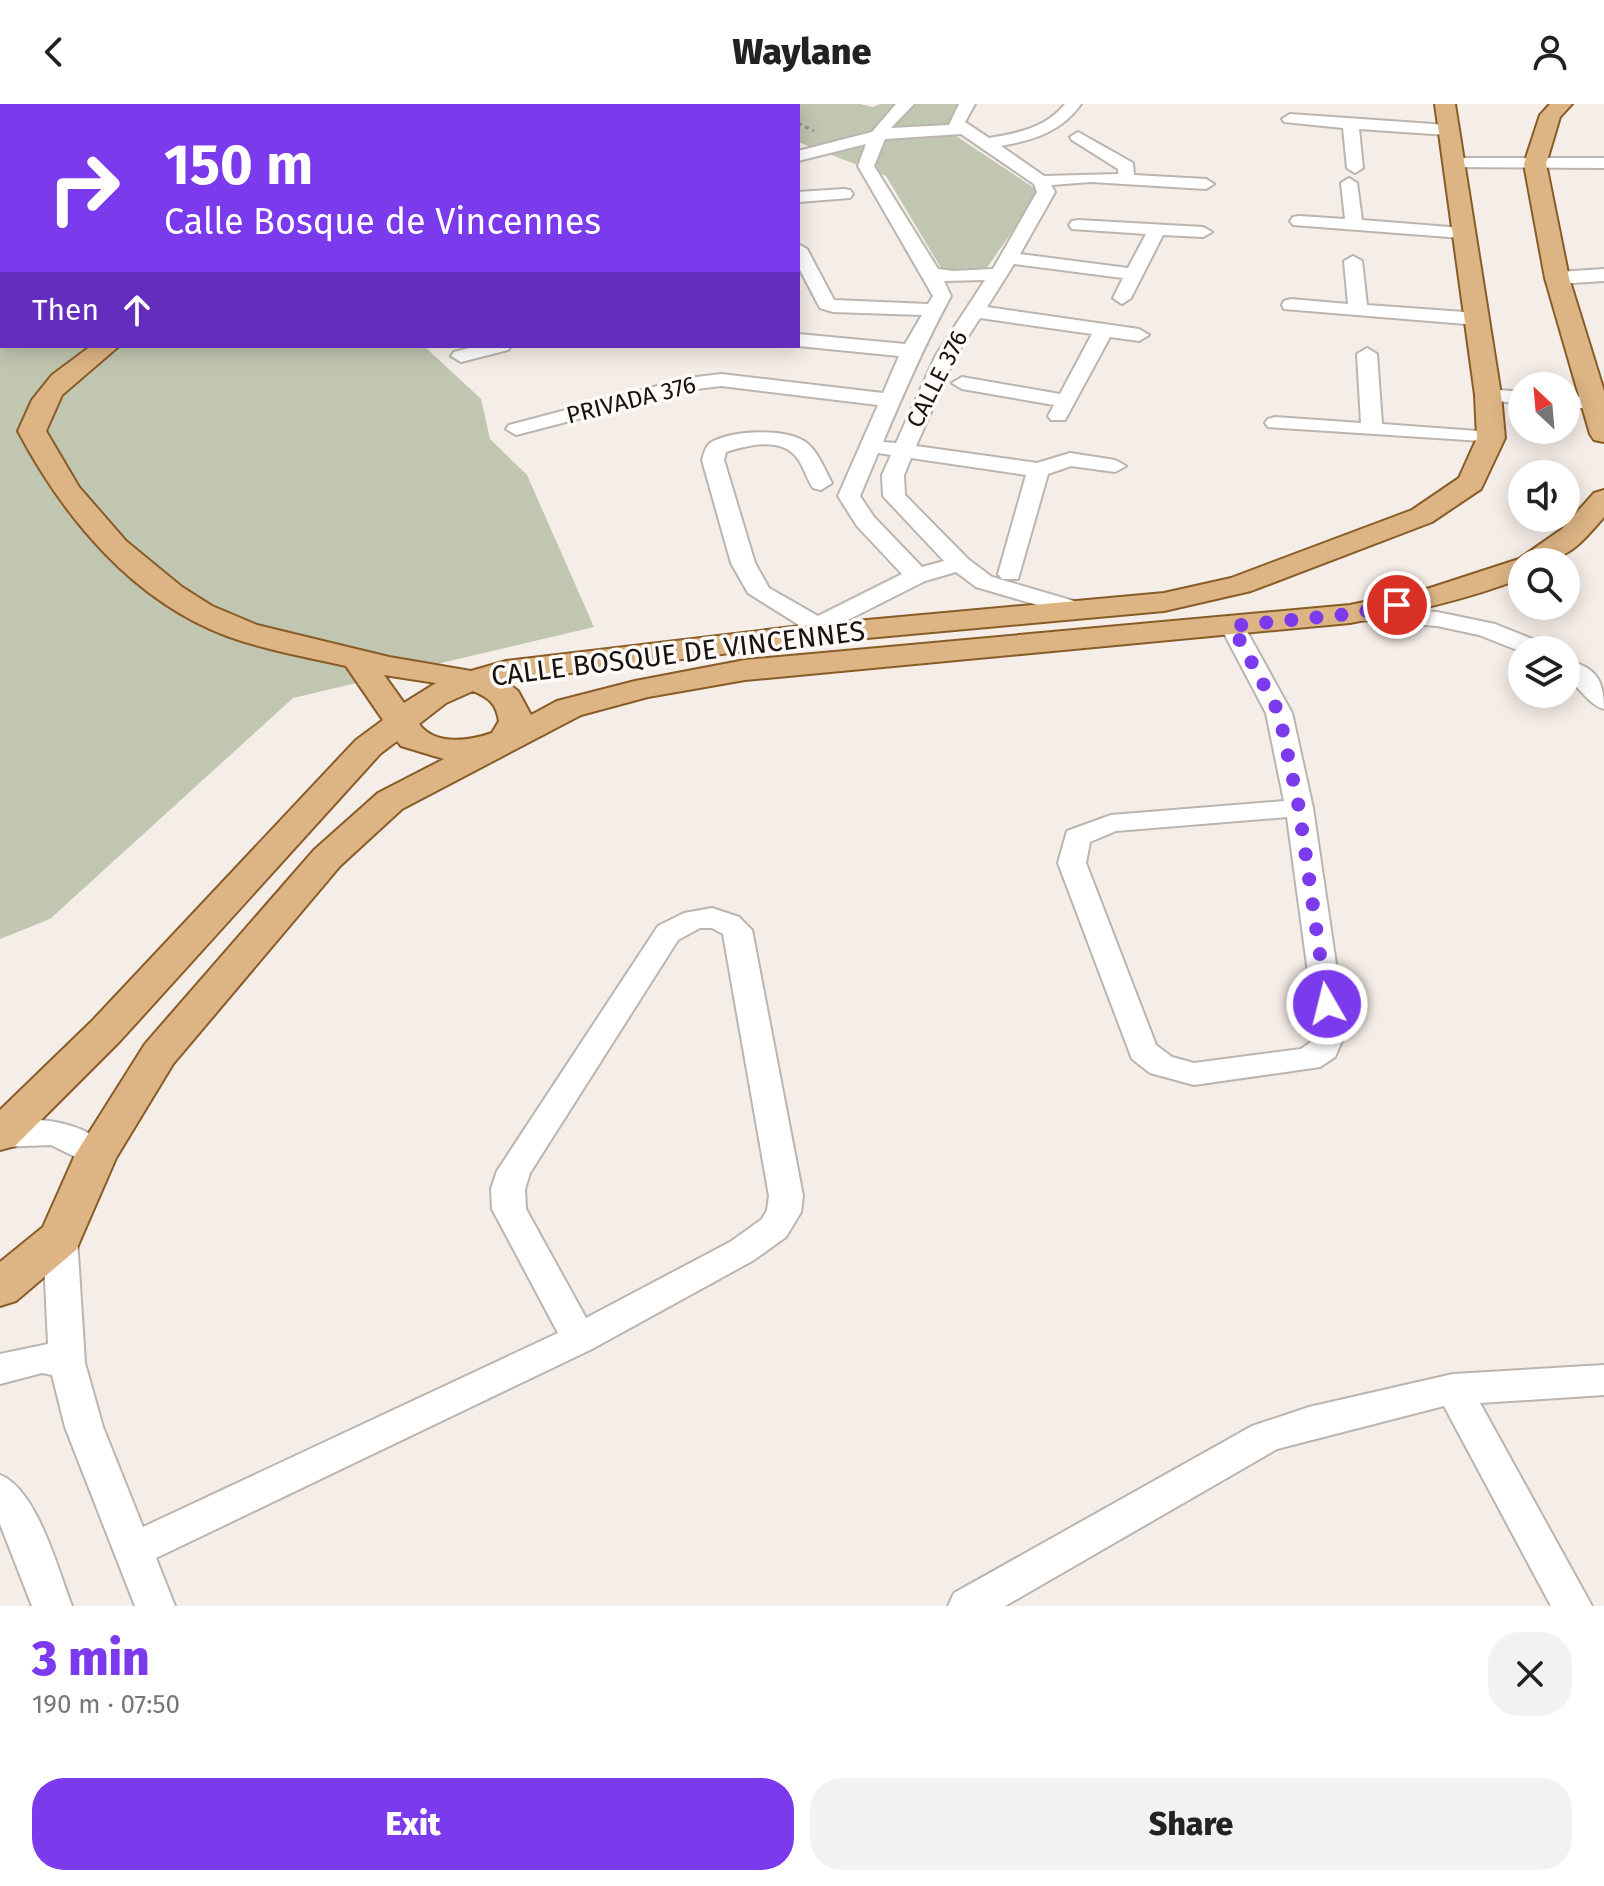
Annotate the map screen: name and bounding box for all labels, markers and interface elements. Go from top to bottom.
icon: back [32,30,76,74]
text: Waylane [733,30,871,74]
icon: person [1528,30,1572,74]
text: 150 m [164,132,313,199]
icon: right [32,136,136,240]
text: Calle Bosque de Vincennes [164,200,601,244]
icon: ahead [115,288,159,332]
text: Then [32,292,99,328]
street label: CALLE 376 [901,326,973,432]
street label: PRIVADA 376 [563,370,699,430]
north arrow [1508,372,1580,444]
map controls [1508,372,1580,708]
button: sound [1508,460,1580,532]
button: search [1508,548,1580,620]
pin [1363,571,1431,639]
icon: arrive [1375,583,1419,627]
street label: CALLE BOSQUE DE VINCENNES [489,614,867,693]
button: layers [1508,636,1580,708]
position arrow [1285,962,1369,1046]
text: 3 min [32,1630,150,1688]
button: close [1488,1632,1572,1716]
text: 190 m · 07:50 [32,1689,180,1720]
button: Exit [32,1778,794,1870]
button: Share [810,1778,1572,1870]

